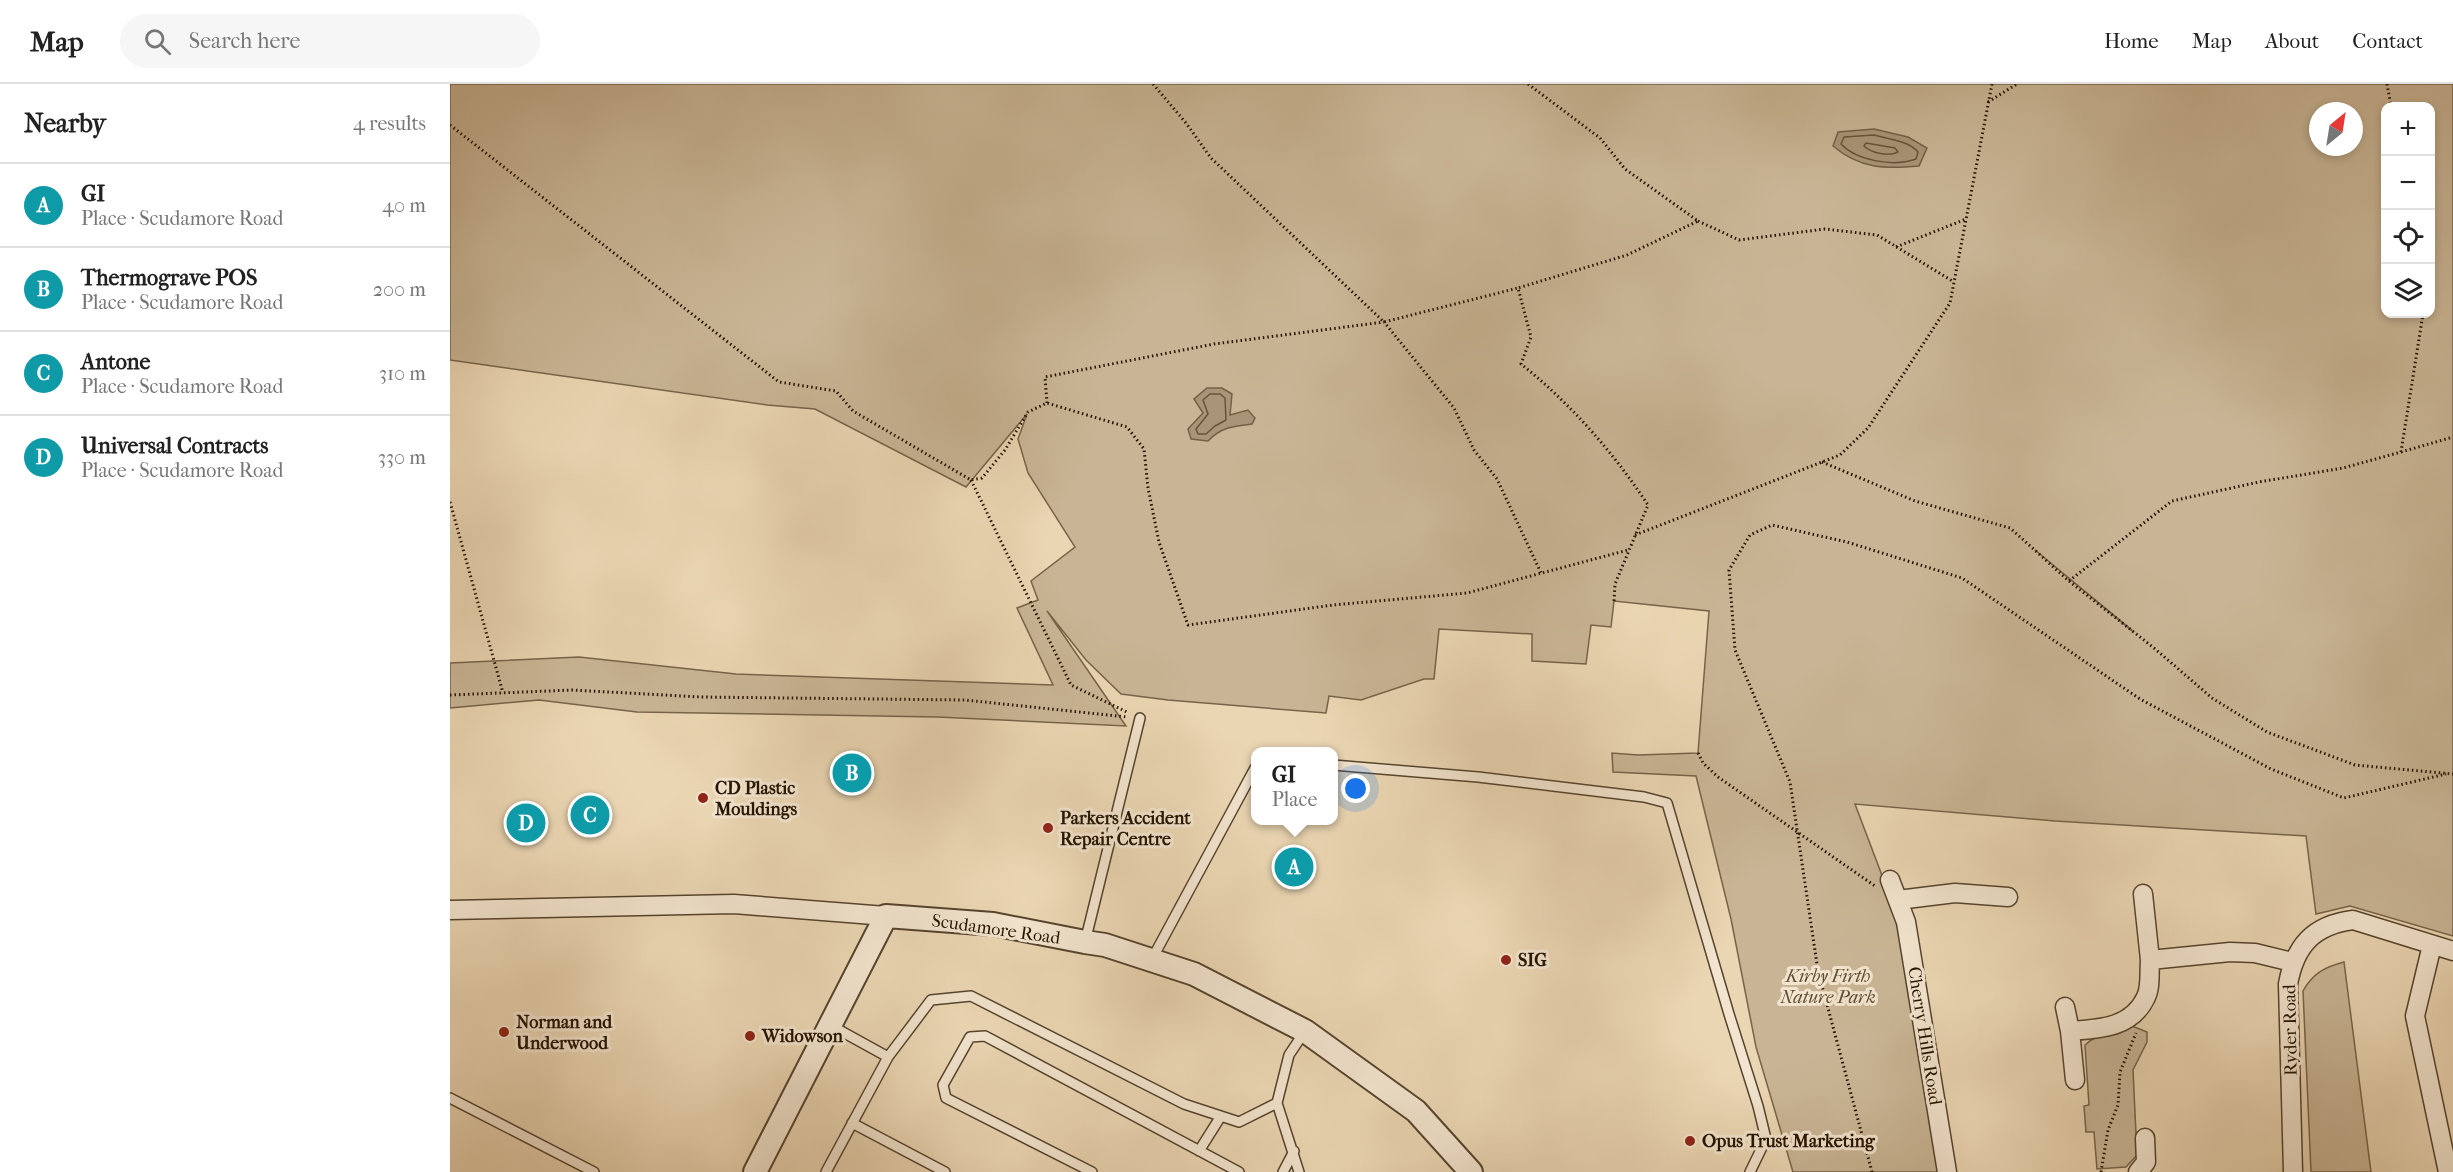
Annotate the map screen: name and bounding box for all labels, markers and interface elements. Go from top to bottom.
search box [120,14,540,68]
text: Map [30,25,84,58]
icon: search [141,25,174,58]
text: Search here [189,28,300,54]
text: Home [2104,29,2159,53]
text: Map [2192,29,2232,53]
text: About [2265,29,2319,53]
text: Contact [2352,29,2423,53]
north arrow [2309,102,2363,156]
map controls [2381,102,2435,318]
button: + [2381,102,2435,156]
text: Nearby [24,108,106,139]
text: 4 results [353,112,426,135]
button: − [2381,156,2435,210]
text: GI [81,181,105,207]
text: A [37,194,50,217]
text: 40 m [382,194,426,217]
text: Place · Scudamore Road [81,207,283,230]
button: locate [2381,210,2435,264]
button: layers [2381,264,2435,318]
text: Thermograve POS [81,265,257,291]
text: B [37,278,50,301]
text: 200 m [373,278,426,301]
text: Place · Scudamore Road [81,291,283,314]
text: Antone [81,349,150,375]
text: C [37,362,50,385]
text: 310 m [379,362,426,385]
text: Place · Scudamore Road [81,375,283,398]
text: Universal Contracts [81,433,268,459]
text: D [36,446,51,469]
text: 330 m [378,446,426,469]
text: Place · Scudamore Road [81,459,283,482]
popup [1251,747,1338,825]
pin: B [832,750,872,796]
text: GI [1272,762,1296,788]
your location [1341,774,1370,803]
place label: CD Plastic Mouldings [714,778,797,820]
text: Place [1272,788,1317,811]
marker: CD Plastic Mouldings [696,791,710,805]
pin: C [570,792,610,838]
pin: D [506,800,546,846]
place label: Parkers Accident Repair Centre [1060,808,1191,850]
marker: Parkers Accident Repair Centre [1041,821,1055,835]
pin: A [1274,844,1314,890]
street label: Scudamore Road [930,910,1062,949]
place label: SIG [1518,950,1547,971]
marker: SIG [1499,953,1513,967]
street label: Cherry Hills Road [1903,965,1946,1107]
park label: Kirby Firth Nature Park [1779,966,1876,1008]
street label: Ryder Road [2279,984,2302,1076]
place label: Norman and Underwood [515,1012,613,1054]
marker: Norman and Underwood [497,1025,511,1039]
place label: Widowson [761,1026,843,1047]
marker: Widowson [743,1029,757,1043]
place label: Opus Trust Marketing [1702,1131,1876,1152]
marker: Opus Trust Marketing [1683,1134,1697,1148]

